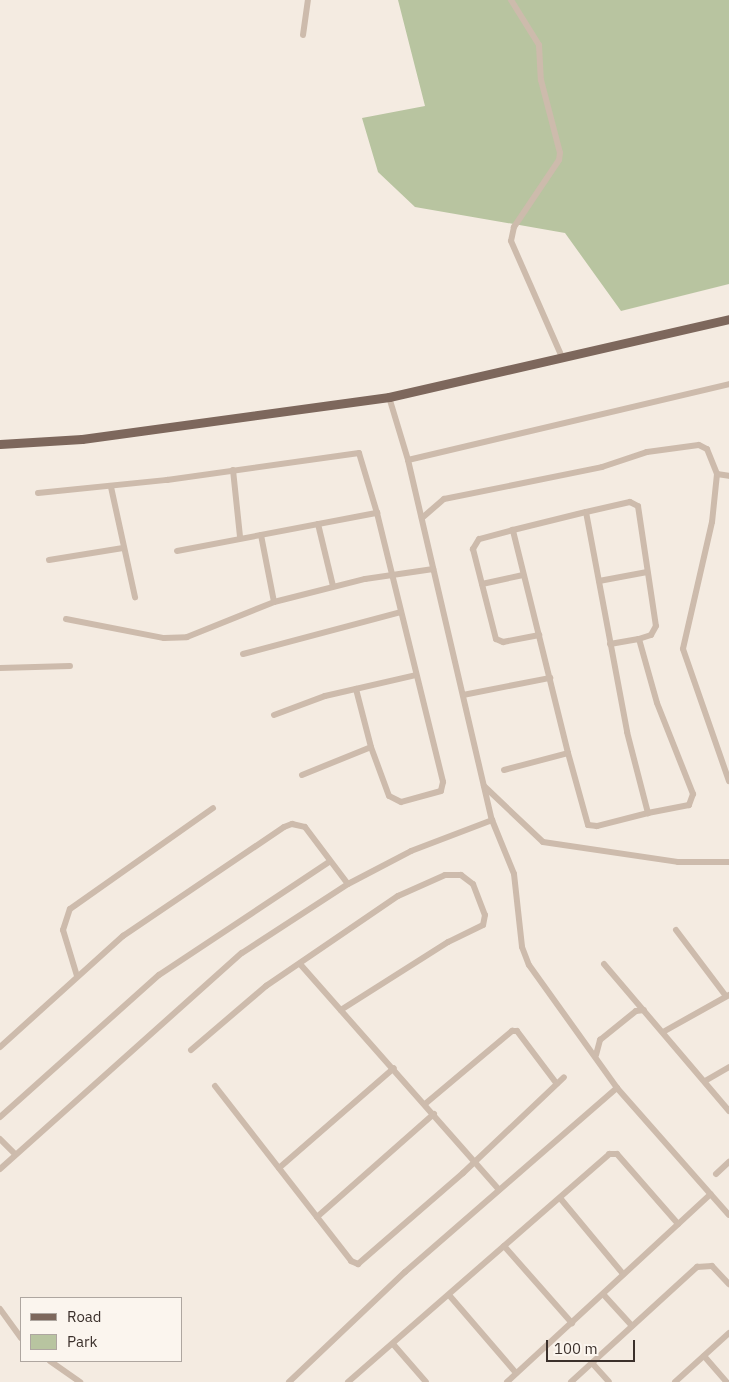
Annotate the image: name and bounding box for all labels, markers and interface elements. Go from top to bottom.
legend [20,1297,182,1362]
text: Road [67,1307,102,1326]
scale bar [549,1330,638,1362]
text: Park [67,1332,97,1351]
text: 100 m [554,1339,598,1358]

